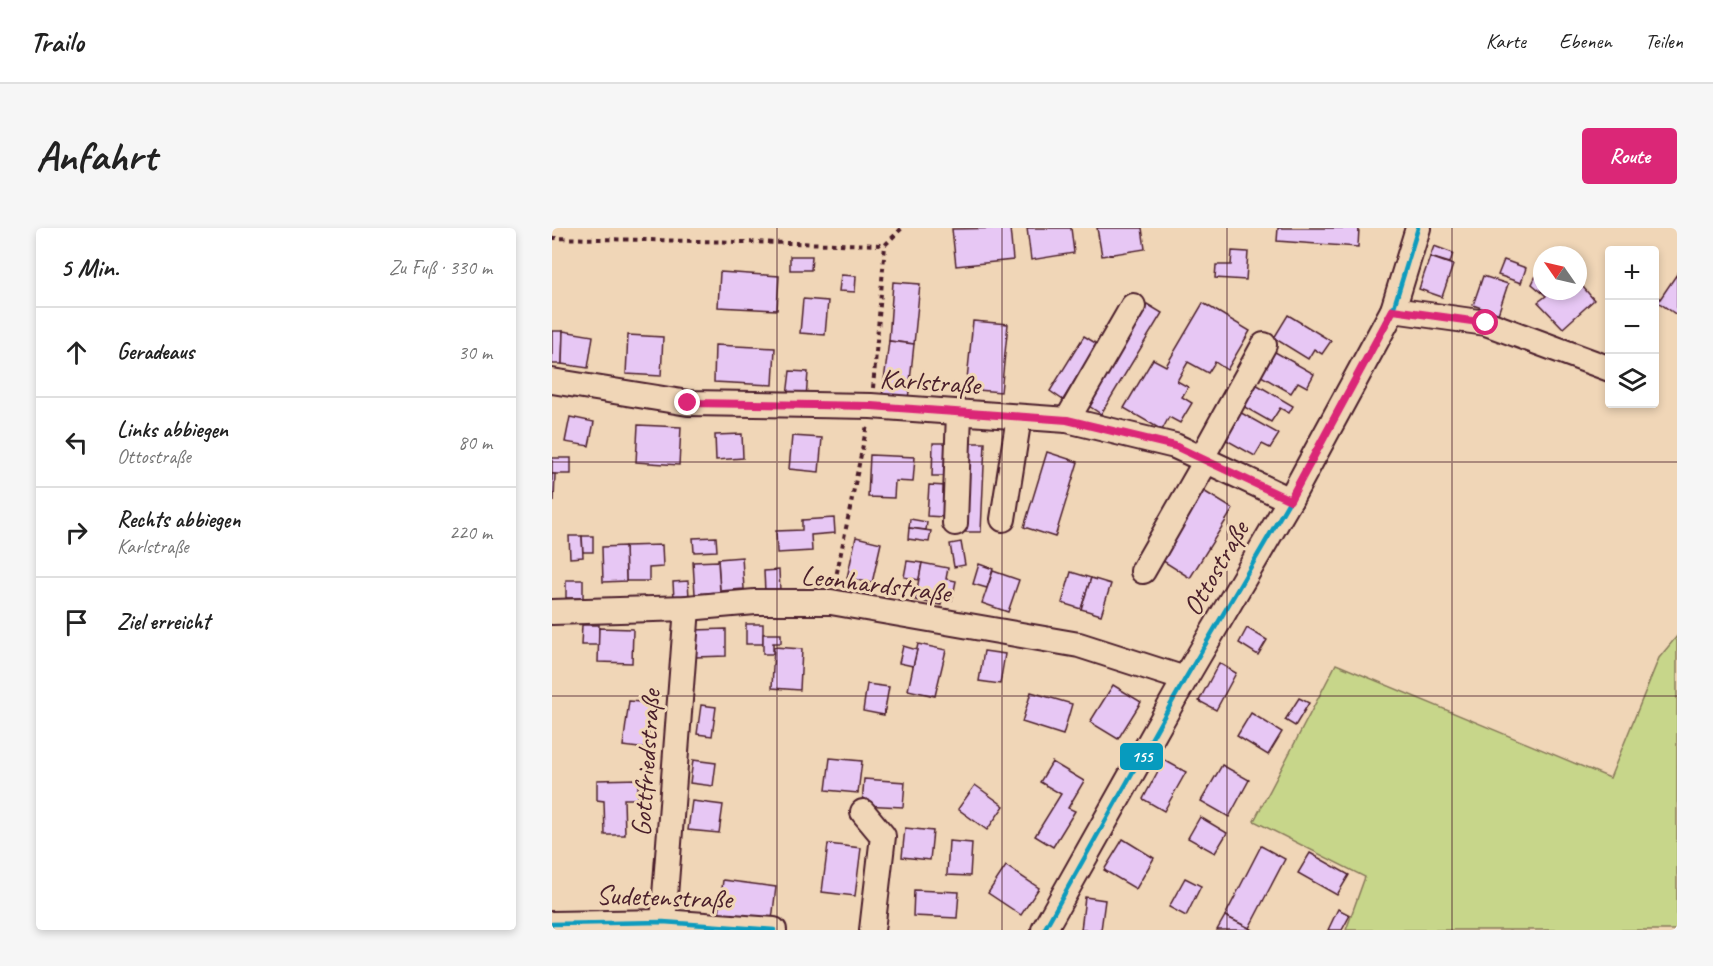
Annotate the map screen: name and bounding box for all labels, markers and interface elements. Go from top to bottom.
text: Trailo [30,24,84,59]
text: Karte [1486,28,1526,54]
text: Ebenen [1559,28,1612,54]
text: Teilen [1645,28,1683,54]
button: Route [1582,128,1677,184]
text: Anfahrt [36,130,156,183]
north arrow [1533,246,1587,300]
map controls [1605,246,1659,408]
button: + [1605,246,1659,300]
text: 5 Min. [60,251,119,284]
text: Zu Fuß · 330 m [389,255,492,280]
button: − [1605,300,1659,354]
route start [1472,309,1498,335]
icon: ahead [60,336,93,369]
text: Geradeaus [117,338,194,366]
text: 30 m [458,340,492,365]
button: layers [1605,354,1659,408]
street label: Karlstraße [879,361,983,403]
route end [674,389,700,415]
text: Links abbiegen [117,416,228,444]
icon: left [60,426,93,459]
text: 80 m [458,430,492,455]
text: Ottostraße [117,444,191,469]
text: Rechts abbiegen [117,506,240,534]
street label: Ottostraße [1174,513,1257,622]
icon: right [60,516,93,549]
text: 220 m [449,520,492,545]
text: Karlstraße [117,534,189,559]
street label: Leonhardstraße [799,557,954,610]
icon: arrive [60,606,93,639]
text: Ziel erreicht [117,608,210,636]
street label: Gottfriedstraße [623,687,668,838]
line badge: 155 [1119,742,1164,771]
text: 155 [1131,747,1155,767]
street label: Sudetenstraße [595,877,734,916]

